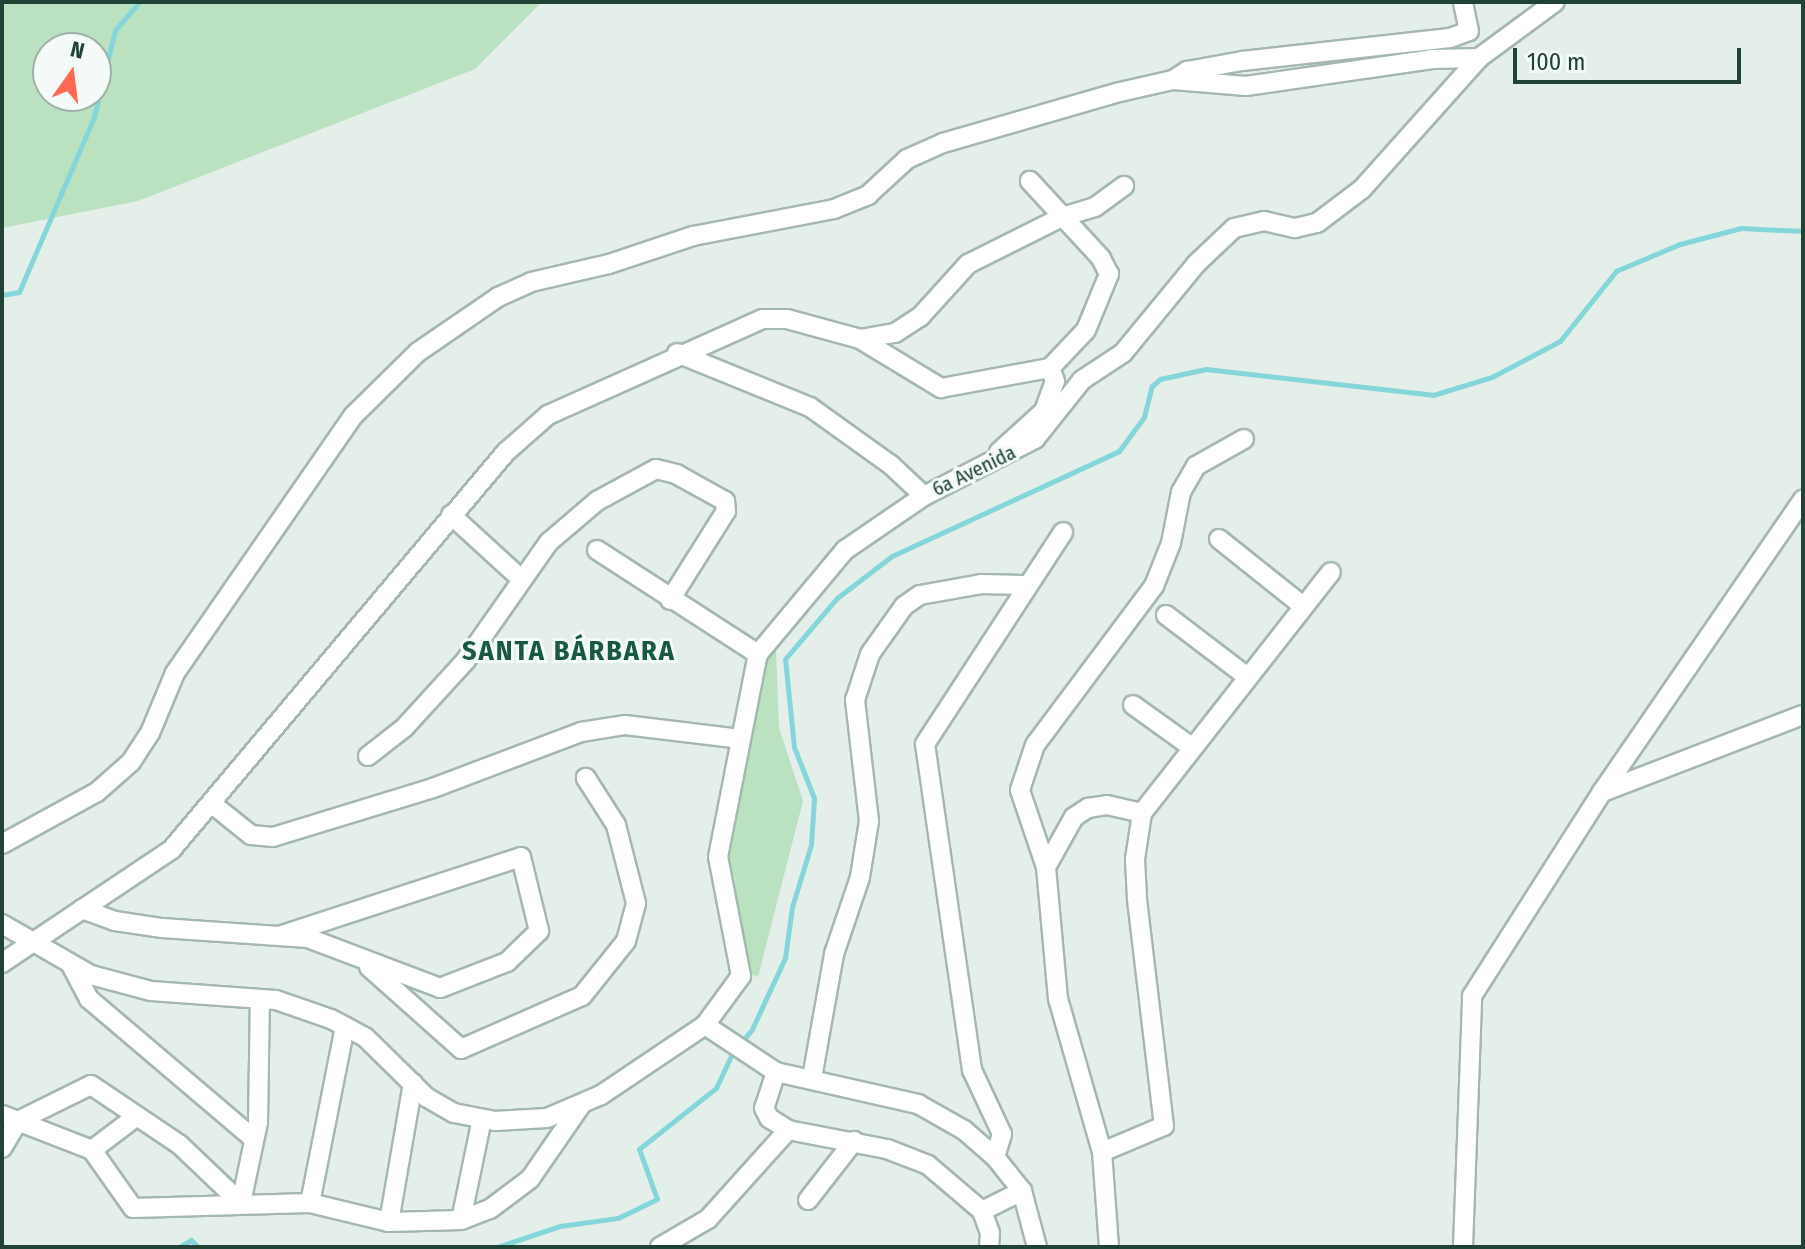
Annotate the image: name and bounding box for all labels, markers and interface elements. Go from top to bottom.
north arrow [32,32,112,112]
scale bar [1517,32,1745,82]
text: N [68,35,87,65]
text: 100 m [1527,48,1585,76]
street label: 6a Avenida [928,441,1020,501]
district label: SANTA BÁRBARA [462,634,676,668]

